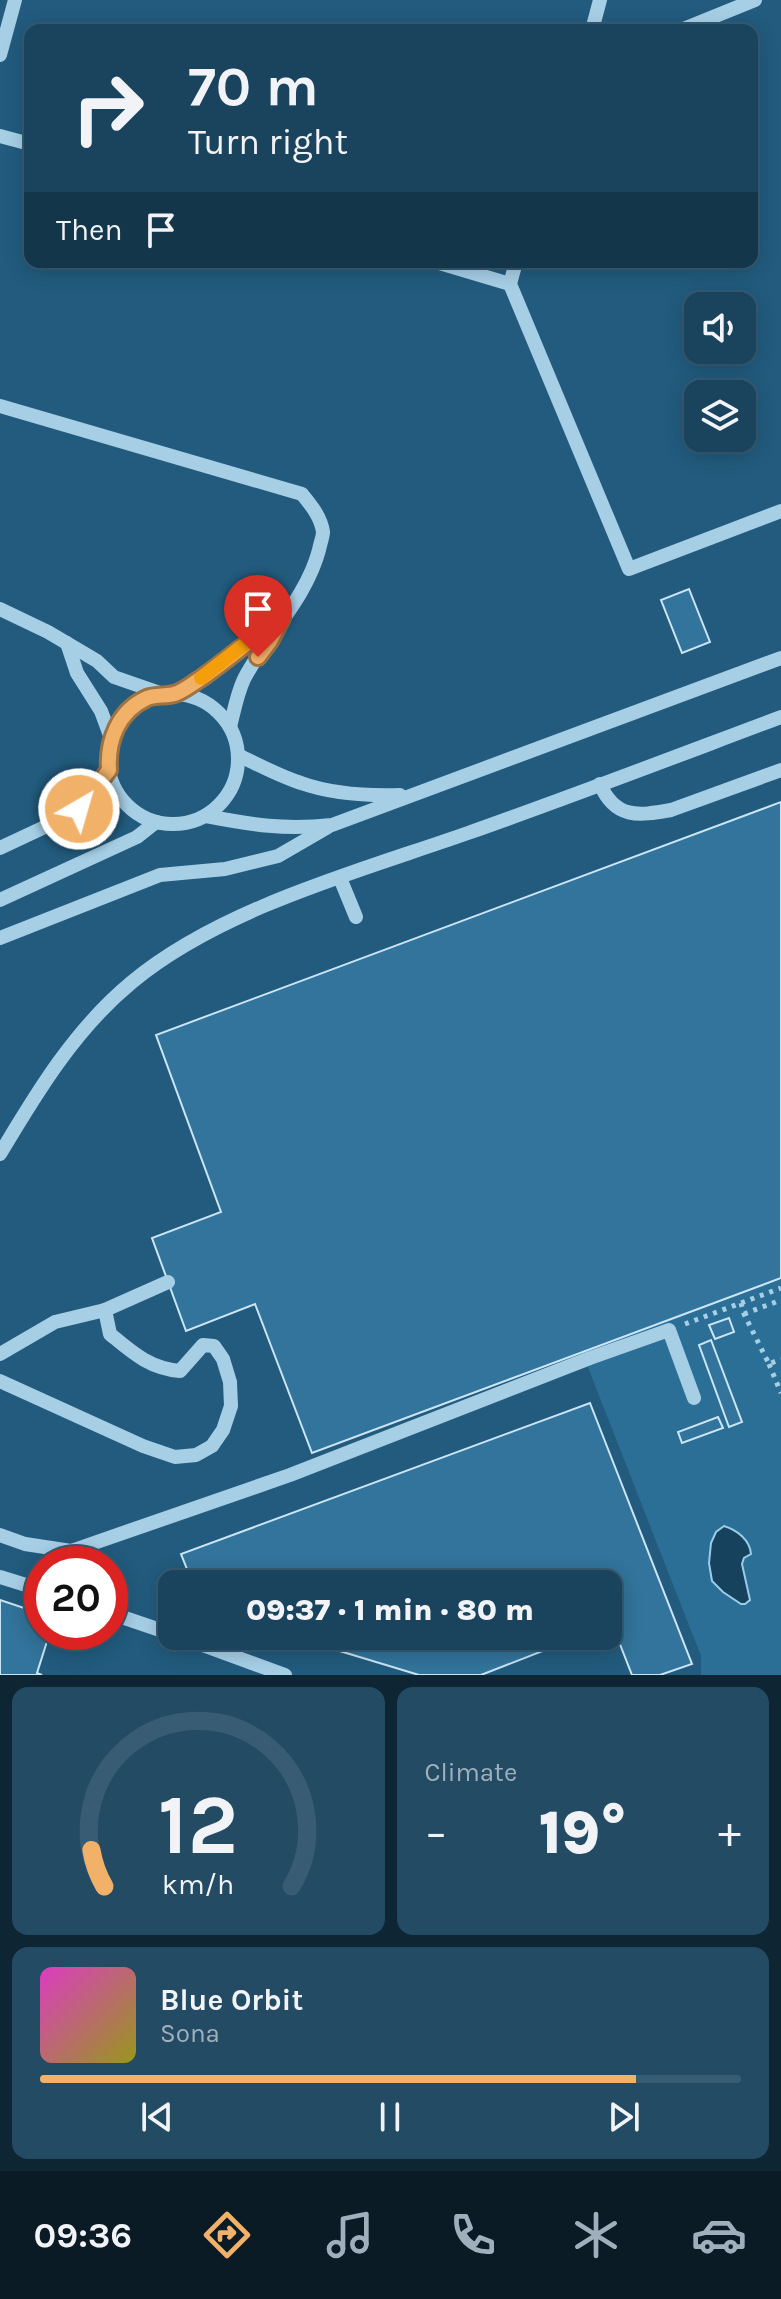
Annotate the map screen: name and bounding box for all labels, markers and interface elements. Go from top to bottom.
text: 70 m [188,54,319,119]
icon: right [56,56,160,160]
text: Turn right [188,121,348,163]
icon: arrive [139,208,183,252]
text: Then [56,212,123,248]
map controls [684,292,756,452]
button: sound [684,292,756,364]
button: layers [684,380,756,452]
pin [224,575,292,657]
icon: arrive [236,587,280,631]
position arrow [37,767,121,851]
speed limit sign: 20 [24,1546,128,1650]
text: 09:37 · 1 min · 80 m [246,1592,534,1628]
text: Climate [425,1757,517,1788]
text: 12 [158,1777,238,1874]
text: 19° [539,1798,627,1868]
text: − [425,1807,448,1858]
text: + [718,1807,741,1858]
text: km/h [162,1868,234,1901]
text: Blue Orbit [160,1982,303,2018]
text: Sona [160,2018,220,2049]
icon: previous [135,2095,179,2139]
icon: pause [368,2095,412,2139]
icon: next [602,2095,646,2139]
icon: directions [199,2207,255,2263]
icon: music [322,2207,378,2263]
icon: phone [445,2207,501,2263]
icon: climate [568,2207,624,2263]
icon: car [691,2207,747,2263]
text: 09:36 [34,2214,132,2256]

